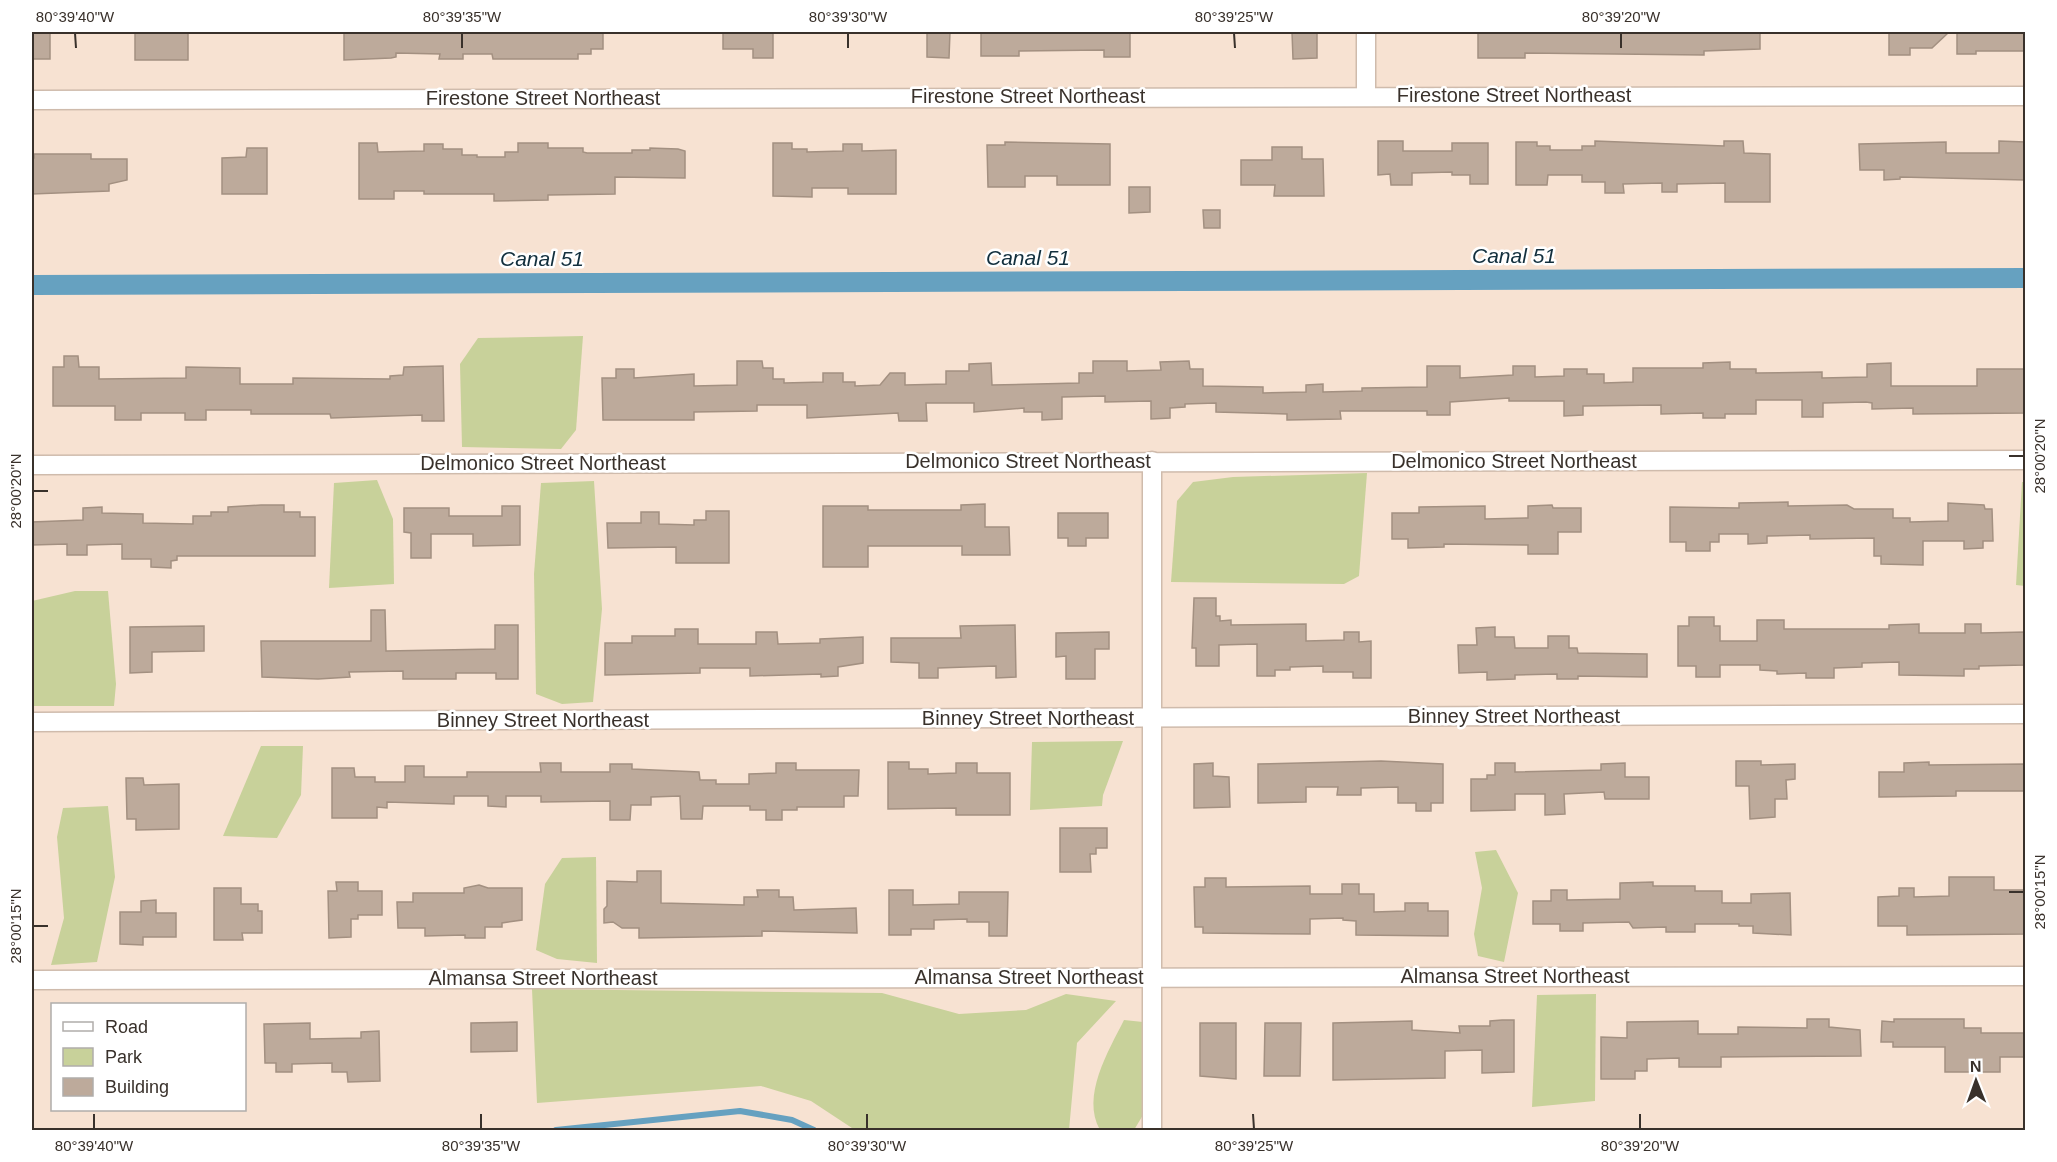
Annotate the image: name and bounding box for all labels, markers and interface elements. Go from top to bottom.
text: 80°39'40"W [36,8,115,25]
text: 80°39'35"W [423,8,502,25]
text: 80°39'30"W [809,8,888,25]
text: 80°39'25"W [1195,8,1274,25]
text: 80°39'20"W [1582,8,1661,25]
street label: Firestone Street Northeast [1397,84,1632,106]
street label: Firestone Street Northeast [911,85,1146,107]
street label: Firestone Street Northeast [426,87,661,109]
water label: Canal 51 [1472,244,1556,267]
water label: Canal 51 [986,246,1070,269]
water label: Canal 51 [500,247,584,270]
text: 28°00'20"N [2031,418,2048,494]
street label: Delmonico Street Northeast [905,450,1151,472]
street label: Delmonico Street Northeast [1391,450,1637,472]
street label: Delmonico Street Northeast [420,452,666,474]
text: 28°00'20"N [7,453,24,529]
street label: Binney Street Northeast [1408,705,1621,727]
street label: Binney Street Northeast [922,707,1135,729]
street label: Binney Street Northeast [437,709,650,731]
text: 28°00'15"N [2031,854,2048,930]
text: 28°00'15"N [7,888,24,964]
street label: Almansa Street Northeast [1401,965,1630,987]
street label: Almansa Street Northeast [915,966,1144,988]
street label: Almansa Street Northeast [429,967,658,989]
legend [51,1003,246,1111]
text: Road [105,1017,148,1037]
text: Park [105,1047,143,1067]
north arrow [1946,1051,2006,1111]
text: N [1970,1058,1982,1075]
text: Building [105,1077,169,1097]
text: 80°39'40"W [55,1137,134,1154]
text: 80°39'35"W [442,1137,521,1154]
text: 80°39'30"W [828,1137,907,1154]
text: 80°39'25"W [1215,1137,1294,1154]
text: 80°39'20"W [1601,1137,1680,1154]

